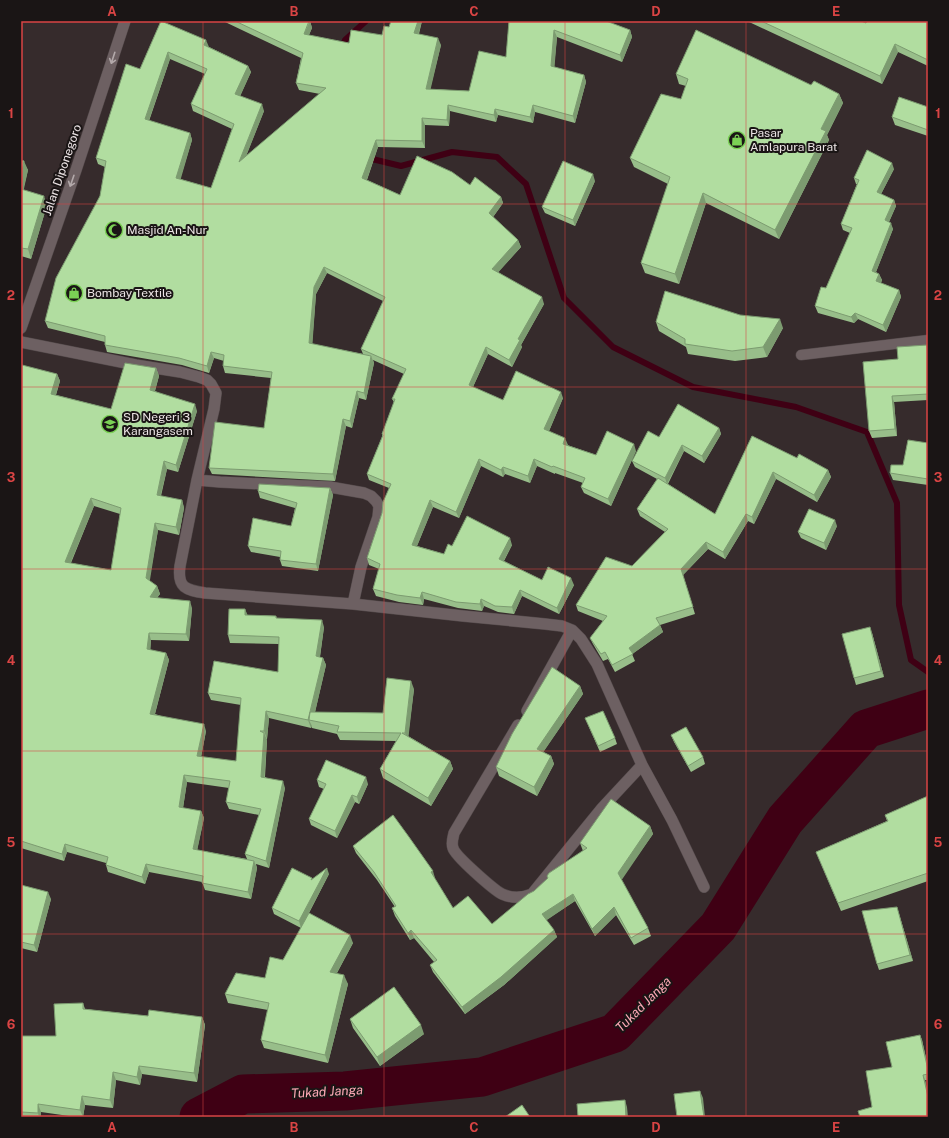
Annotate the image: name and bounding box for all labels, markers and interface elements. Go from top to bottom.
text: A [107,4,117,19]
text: B [290,4,299,19]
text: C [469,4,479,19]
text: D [651,4,661,19]
text: E [832,4,840,19]
one-way arrow [109,51,116,64]
text: 1 [8,106,14,121]
text: 1 [935,106,941,121]
street label: Jalan Diponegoro [40,122,84,218]
place label: Pasar Amlapura Barat [750,126,838,154]
shop icon: Pasar Amlapura Barat [727,130,747,150]
one-way arrow [68,175,75,188]
mosque icon: Masjid An-Nur [104,220,124,240]
place label: Masjid An-Nur [127,223,208,237]
shop icon: Bombay Textile [64,283,84,303]
place label: Bombay Textile [87,286,172,300]
text: 2 [7,288,15,303]
text: 2 [934,288,942,303]
place label: SD Negeri 3 Karangasem [123,410,193,438]
school or university icon: SD Negeri 3 Karangasem [100,414,120,434]
text: 3 [7,470,16,485]
text: 3 [934,470,943,485]
text: 4 [7,653,16,668]
text: 4 [934,653,943,668]
text: 5 [7,835,16,850]
text: 5 [934,835,943,850]
water label: Tukad Janga [613,974,674,1035]
text: 6 [7,1017,16,1032]
text: 6 [934,1017,943,1032]
water label: Tukad Janga [291,1082,363,1101]
text: A [107,1120,117,1135]
text: B [290,1120,299,1135]
text: C [469,1120,479,1135]
text: D [651,1120,661,1135]
text: E [832,1120,840,1135]

